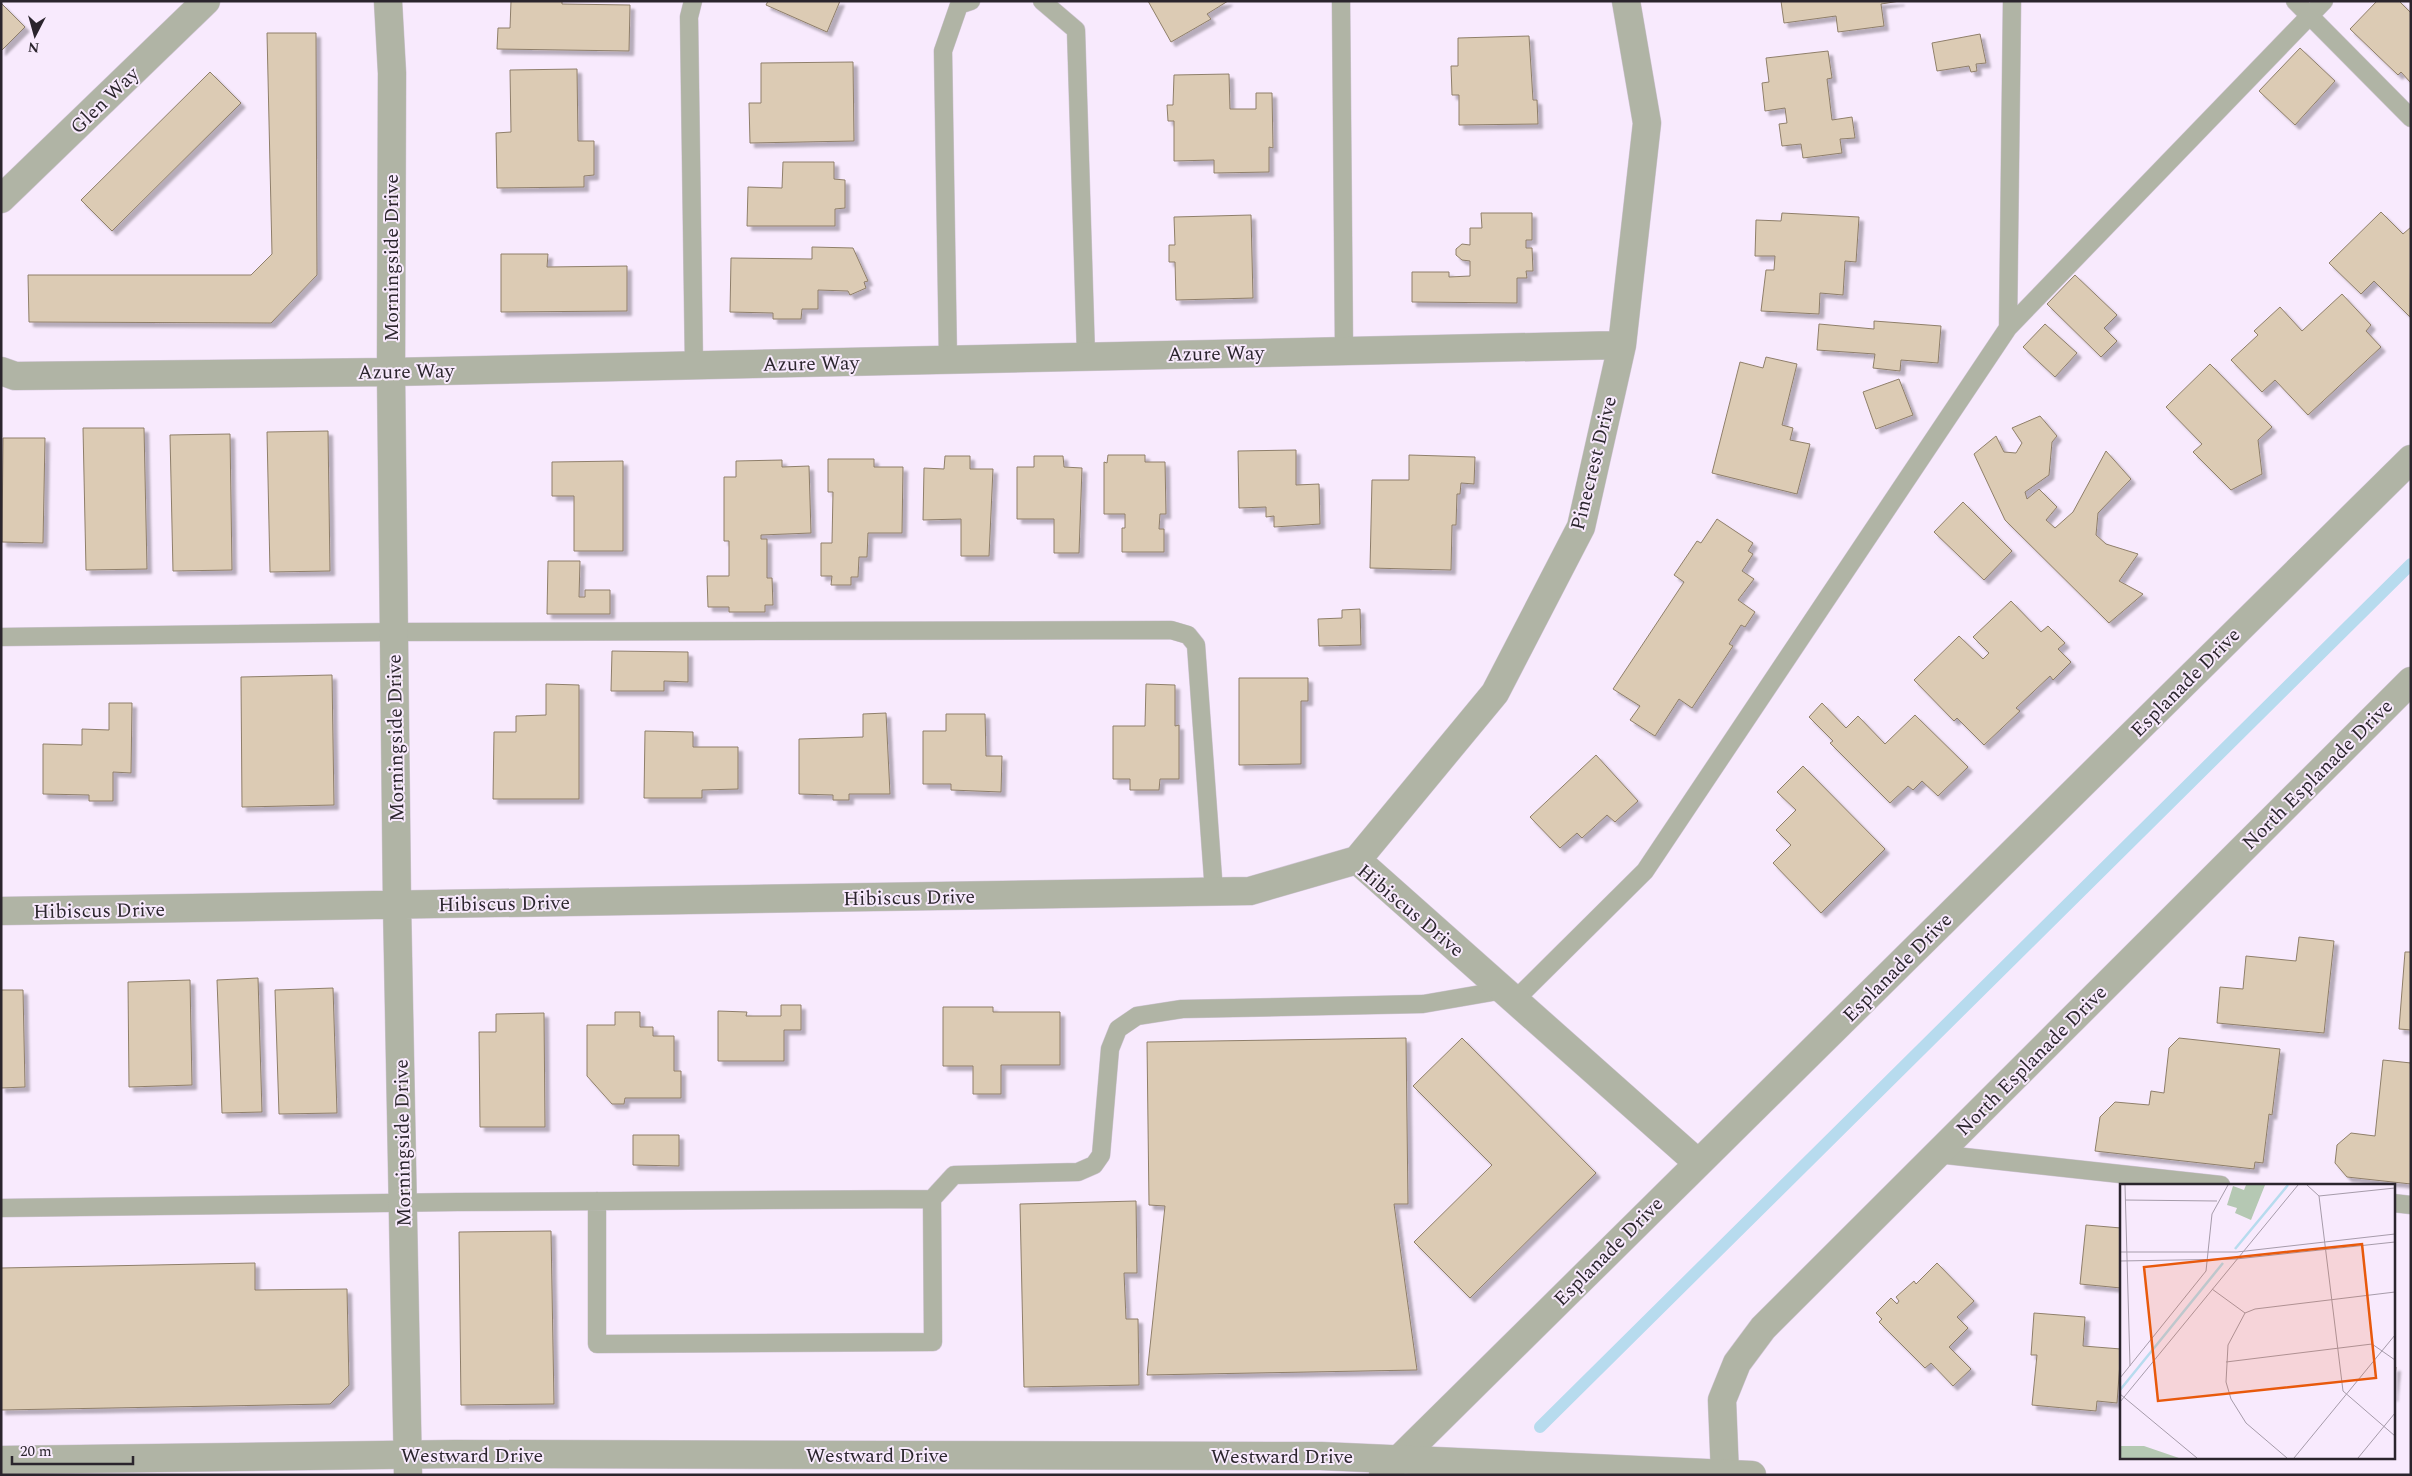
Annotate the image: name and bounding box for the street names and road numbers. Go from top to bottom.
street label: Glen Way [63,59,147,141]
street label: Morningside Drive [377,174,407,342]
street label: Azure Way [1167,338,1266,370]
street label: Azure Way [762,348,861,380]
street label: Azure Way [357,356,456,388]
street label: Pinecrest Drive [1563,393,1625,533]
street label: Esplanade Drive [2124,621,2248,745]
street label: Morningside Drive [380,654,412,822]
street label: North Esplanade Drive [2235,692,2400,857]
street label: Hibiscus Drive [1350,857,1471,965]
street label: Hibiscus Drive [843,882,975,914]
street label: Hibiscus Drive [438,888,570,920]
street label: Hibiscus Drive [33,895,165,927]
street label: Esplanade Drive [1836,906,1960,1030]
street label: North Esplanade Drive [1949,978,2114,1143]
street label: Morningside Drive [387,1059,419,1227]
street label: Esplanade Drive [1547,1190,1671,1314]
street label: Westward Drive [401,1441,543,1471]
street label: Westward Drive [806,1441,948,1471]
street label: Westward Drive [1211,1442,1353,1472]

